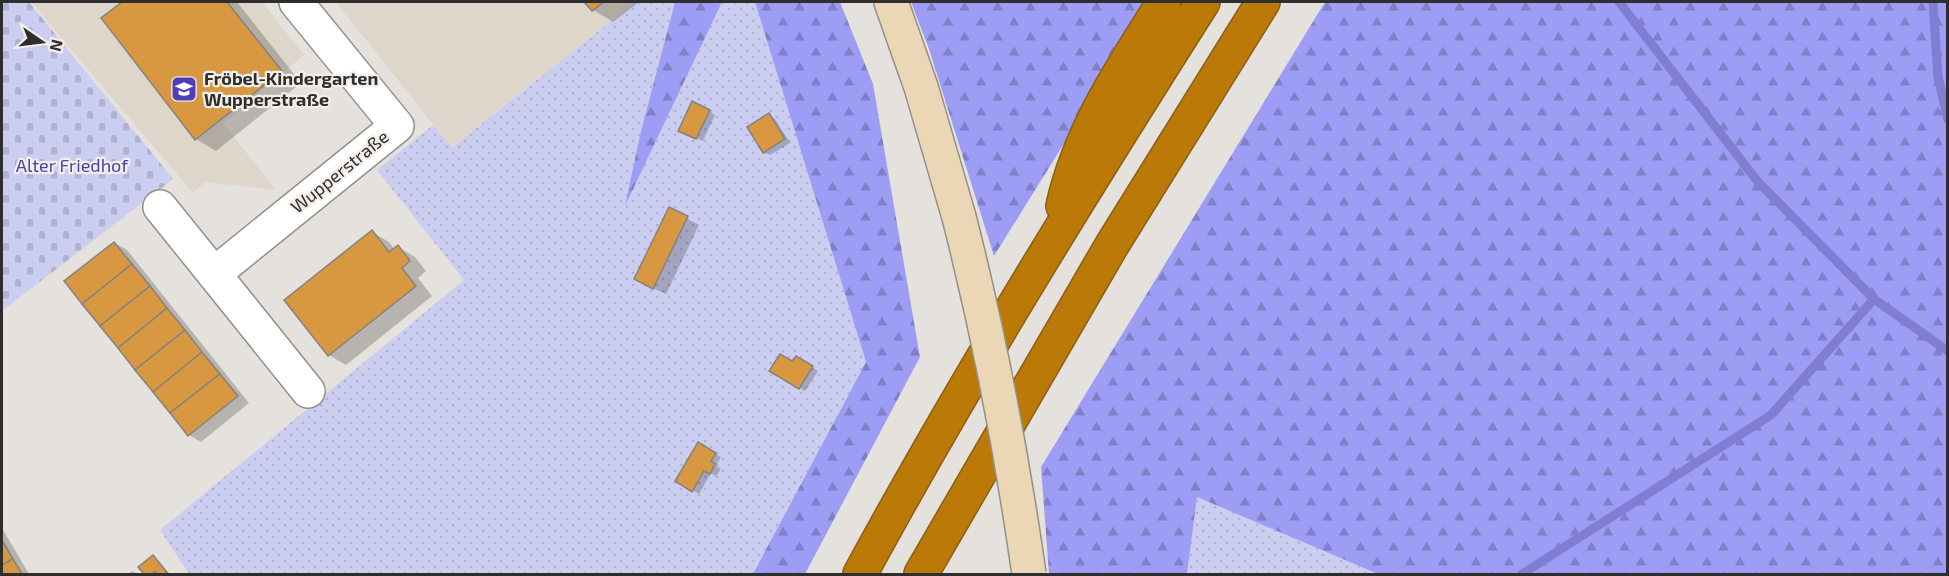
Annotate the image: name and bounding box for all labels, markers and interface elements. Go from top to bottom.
north arrow [12,12,72,72]
text: N [46,38,68,54]
place label: Fröbel-Kindergarten Wupperstraße [204,67,378,110]
school or university icon: Fröbel-Kindergarten Wupperstraße [169,74,199,104]
street label: Wupperstraße [286,125,393,217]
park label: Alter Friedhof [16,154,129,176]

